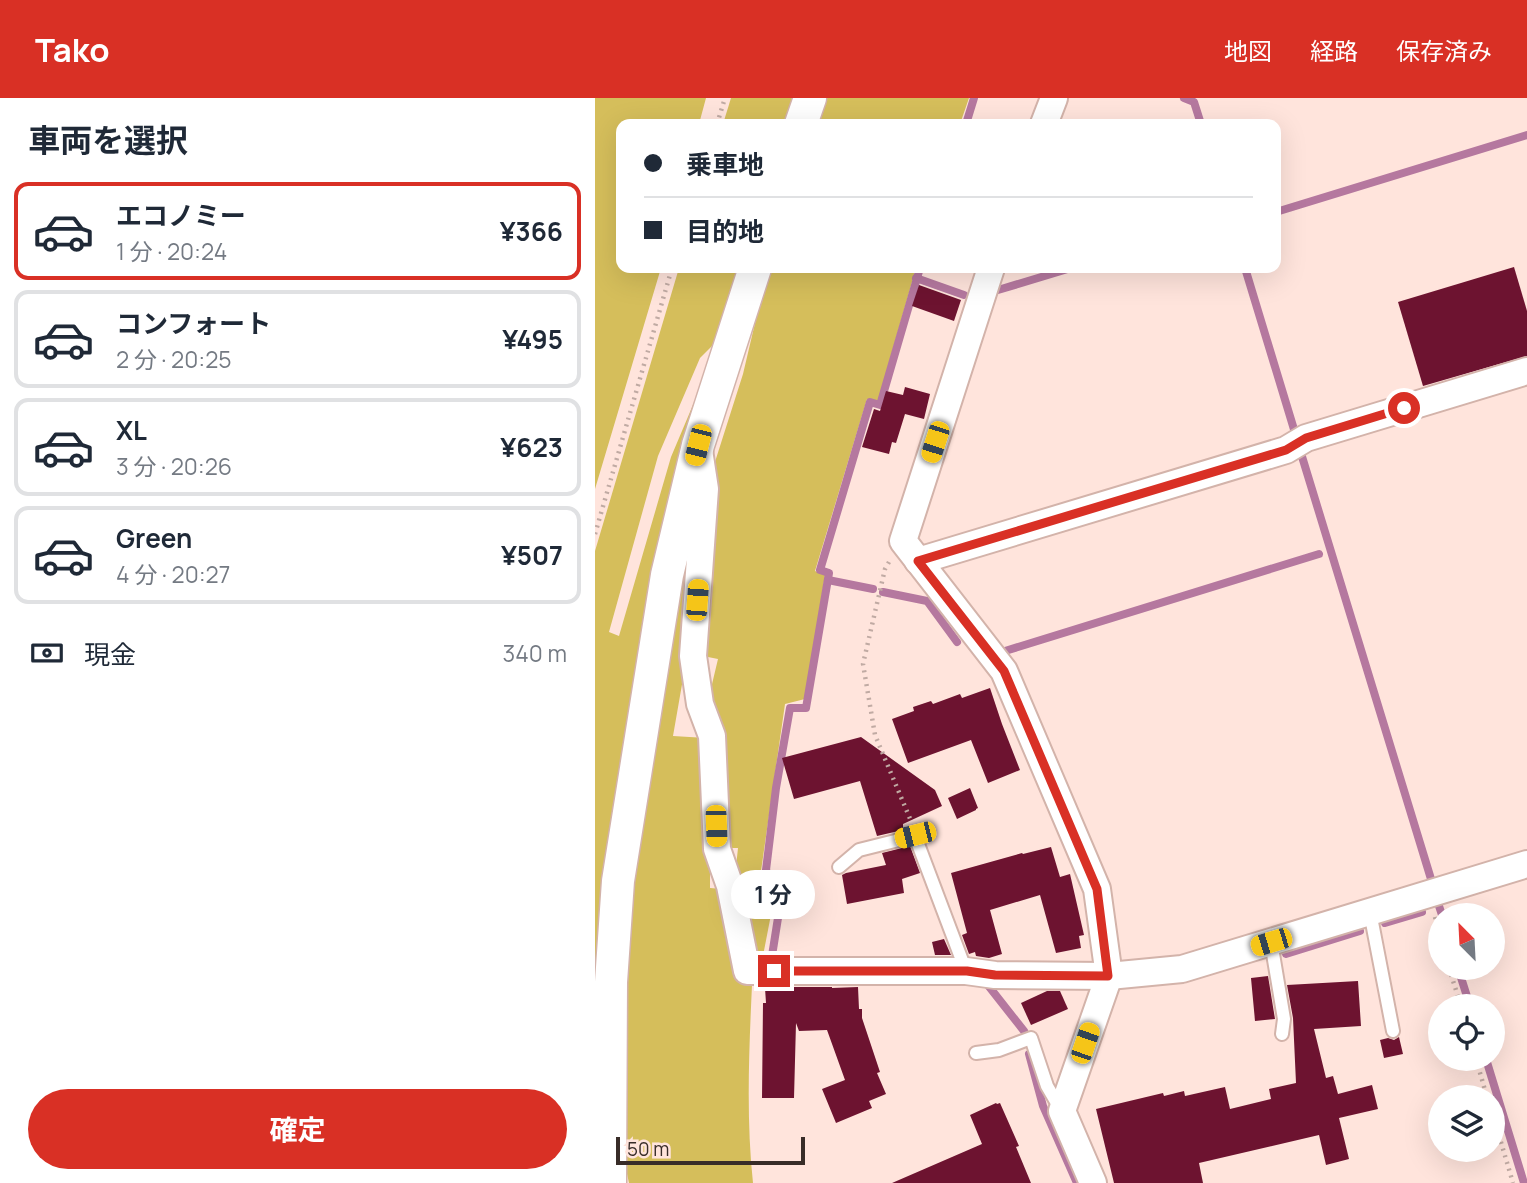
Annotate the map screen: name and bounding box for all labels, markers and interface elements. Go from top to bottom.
text: Tako [35,27,110,72]
text: 地図 [1224,34,1272,67]
text: 経路 [1310,34,1358,67]
text: 保存済み [1396,34,1492,67]
text: 車両を選択 [28,118,188,162]
text: 乗車地 [686,146,764,182]
text: エコノミー [116,197,246,233]
icon: car [32,200,95,263]
text: ¥366 [500,213,563,249]
text: 目的地 [686,213,764,249]
text: 1 分 · 20:24 [116,235,227,267]
text: コンフォート [116,305,271,341]
icon: car [32,308,95,371]
text: ¥495 [502,321,563,357]
text: 2 分 · 20:25 [116,343,232,375]
route start [1388,392,1420,424]
text: XL [116,412,147,448]
icon: car [32,416,95,479]
car [919,419,952,465]
car [683,422,714,468]
text: ¥623 [500,429,563,465]
text: 3 分 · 20:26 [116,450,232,482]
text: Green [116,520,192,556]
icon: car [32,524,95,587]
text: ¥507 [501,537,563,573]
text: 4 分 · 20:27 [116,558,230,590]
car [686,578,709,622]
icon: cash [28,634,66,672]
text: 現金 [84,636,136,672]
text: 340 m [503,637,567,669]
car [705,805,728,847]
car [893,820,938,850]
callout: 1 分 [732,870,816,918]
text: 1 分 [754,878,792,910]
north arrow [1428,903,1505,980]
map controls [1428,903,1505,1162]
car [1248,926,1295,958]
route end [758,955,790,987]
button: locate [1428,994,1505,1071]
car [1069,1020,1102,1066]
button: layers [1428,1085,1505,1162]
button: 確定 [28,1089,567,1169]
scale bar [616,1134,805,1166]
text: 50 m [627,1136,669,1162]

